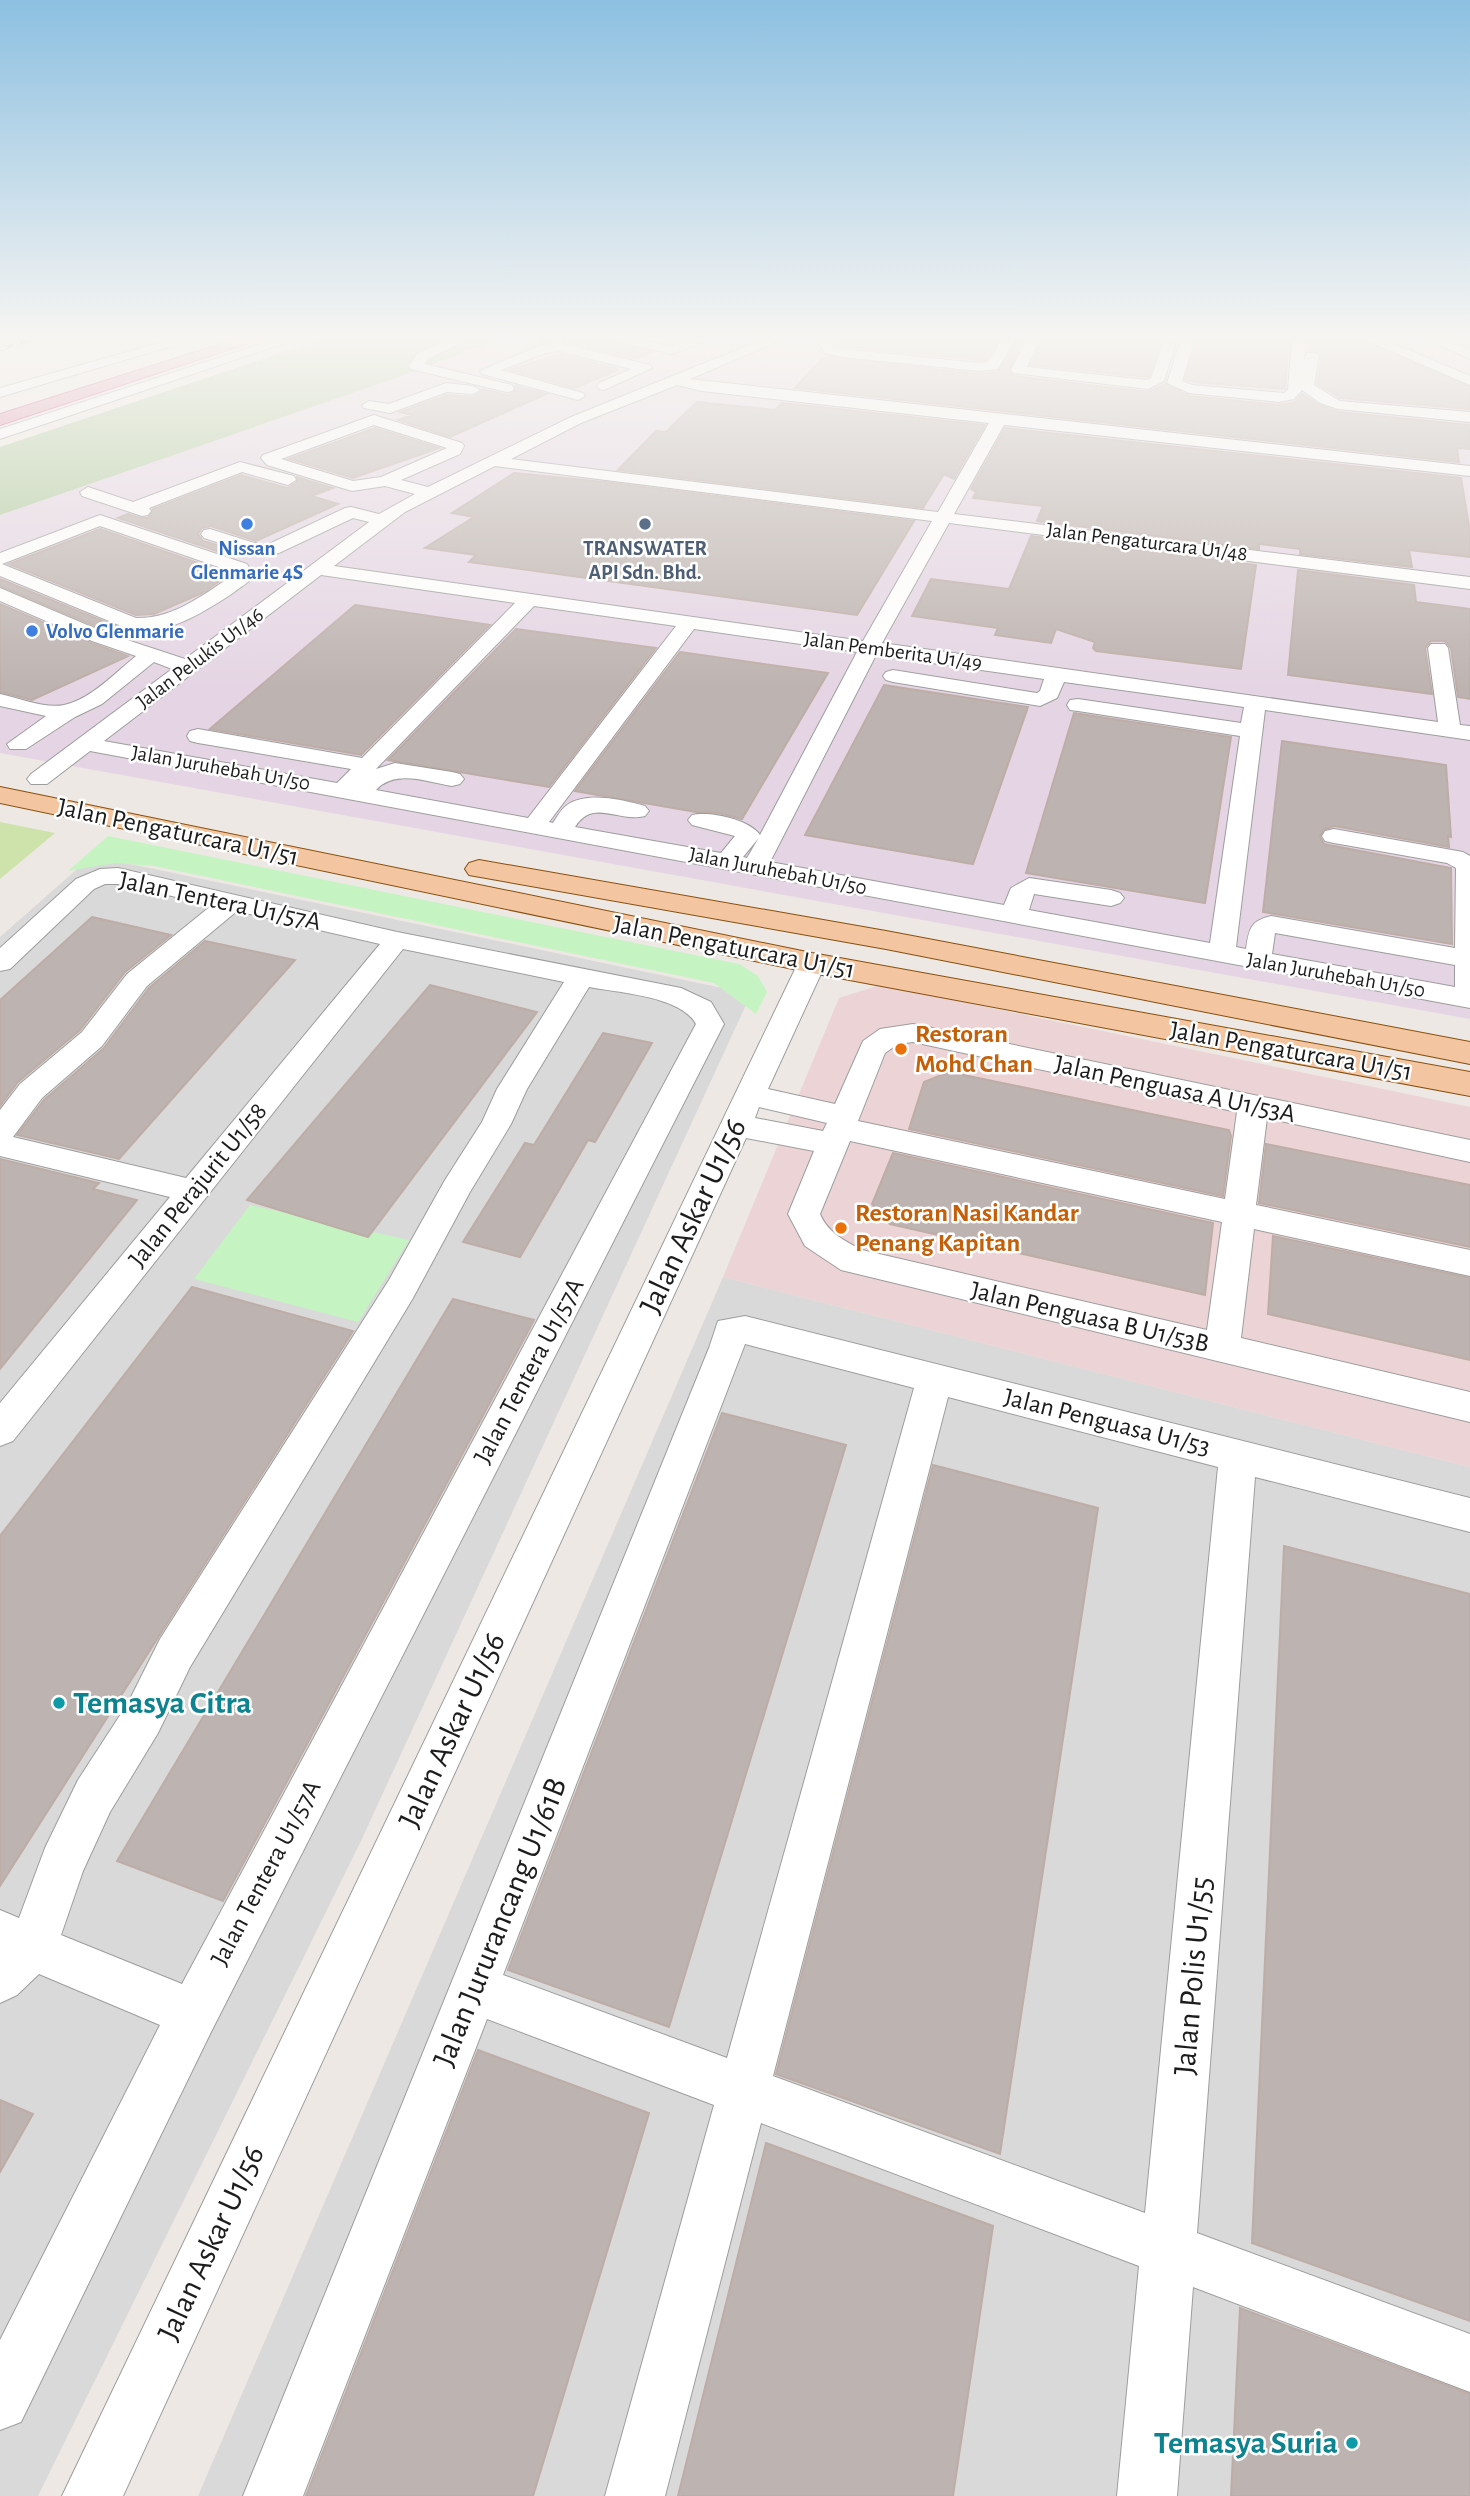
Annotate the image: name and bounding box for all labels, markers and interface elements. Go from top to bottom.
marker: Nissan Glenmarie 4S [239,516,255,532]
marker: TRANSWATER API Sdn. Bhd. [637,516,653,532]
street label: Jalan Pengaturcara U1/48 [1045,519,1249,565]
place label: Nissan Glenmarie 4S [191,538,303,583]
place label: TRANSWATER API Sdn. Bhd. [583,538,707,583]
street label: Jalan Pelukis U1/46 [133,604,267,712]
place label: Volvo Glenmarie [46,621,184,642]
marker: Volvo Glenmarie [24,623,40,639]
street label: Jalan Pemberita U1/49 [802,628,984,674]
street label: Jalan Juruhebah U1/50 [130,742,312,794]
street label: Jalan Pengaturcara U1/51 [55,794,301,870]
street label: Jalan Juruhebah U1/50 [687,843,869,899]
street label: Jalan Tentera U1/57A [117,867,323,935]
street label: Jalan Pengaturcara U1/51 [611,911,857,983]
street label: Jalan Juruhebah U1/50 [1245,949,1427,1001]
street label: Jalan Pengaturcara U1/51 [1168,1017,1414,1085]
place label: Restoran Mohd Chan [915,1021,1033,1077]
marker: Restoran Mohd Chan [893,1041,909,1057]
street label: Jalan Penguasa A U1/53A [1052,1051,1298,1127]
street label: Jalan Perajurit U1/58 [124,1098,272,1272]
street label: Jalan Askar U1/56 [634,1114,752,1318]
place label: Restoran Nasi Kandar Penang Kapitan [855,1200,1079,1256]
marker: Restoran Nasi Kandar Penang Kapitan [833,1220,849,1236]
street label: Jalan Tentera U1/57A [469,1274,589,1468]
street label: Jalan Penguasa B U1/53B [968,1277,1212,1357]
street label: Jalan Penguasa U1/53 [1001,1384,1213,1460]
street label: Jalan Askar U1/56 [393,1628,511,1832]
place label: Temasya Citra [73,1687,252,1719]
marker: Temasya Citra [51,1695,67,1711]
street label: Jalan Jururancang U1/61B [427,1773,573,2071]
street label: Jalan Tentera U1/57A [206,1776,326,1970]
street label: Jalan Polis U1/55 [1168,1875,1218,2077]
street label: Jalan Askar U1/56 [152,2141,270,2345]
place label: Temasya Suria [1154,2427,1338,2459]
marker: Temasya Suria [1344,2435,1360,2451]

